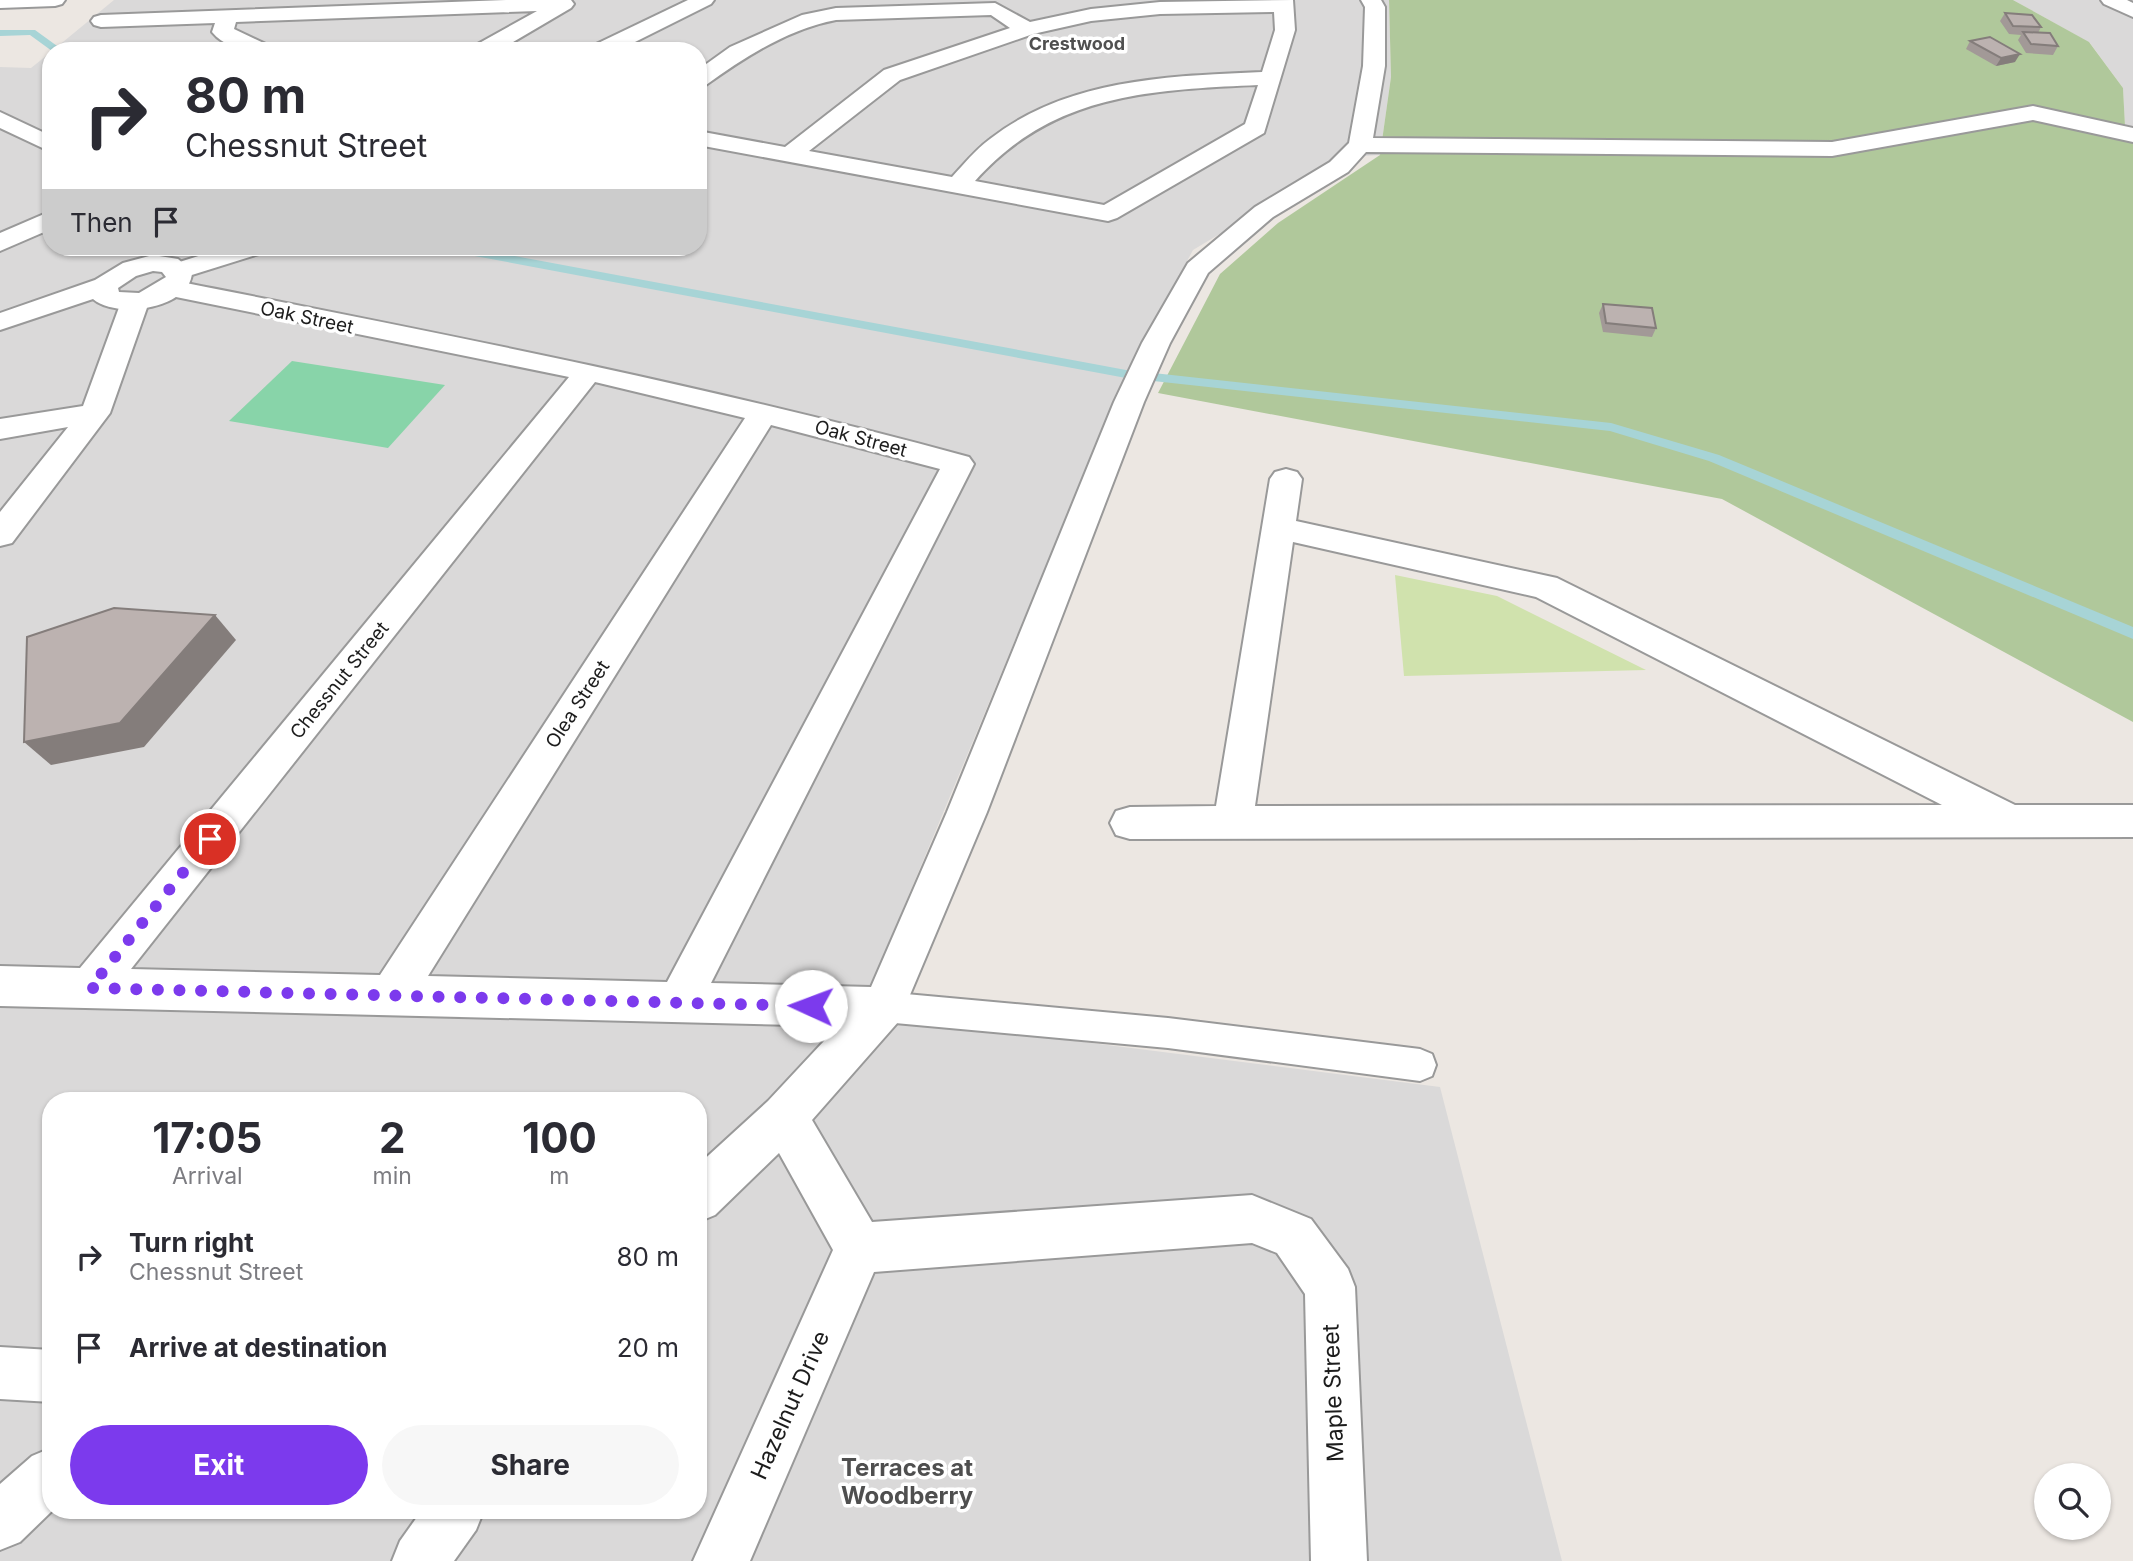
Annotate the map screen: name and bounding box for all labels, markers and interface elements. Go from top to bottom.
district label: Crestwood [1029,33,1125,54]
text: 80 m [185,66,306,125]
icon: right [70,70,161,161]
text: Chessnut Street [185,126,427,165]
icon: arrive [147,203,185,241]
text: Then [70,207,133,238]
street label: Oak Street [258,296,356,339]
street label: Oak Street [812,415,910,462]
street label: Chessnut Street [285,617,394,743]
street label: Olea Street [541,656,614,752]
pin [180,809,240,869]
icon: arrive [191,820,229,858]
position arrow [774,969,848,1043]
text: 17:05 [152,1112,262,1163]
text: 2 [379,1112,405,1163]
text: 100 [522,1112,597,1163]
text: Arrival [172,1162,243,1190]
text: min [373,1162,412,1190]
text: m [549,1162,570,1190]
text: Turn right [129,1227,254,1258]
icon: right [70,1238,108,1276]
text: 80 m [616,1241,679,1272]
text: Chessnut Street [129,1258,303,1286]
street label: Maple Street [1317,1323,1349,1463]
street label: Hazelnut Drive [745,1326,835,1484]
icon: arrive [70,1329,108,1367]
text: Arrive at destination [129,1332,388,1363]
text: 20 m [617,1332,679,1363]
button: Exit [70,1425,368,1505]
button: Share [382,1425,679,1505]
district label: Terraces at Woodberry [841,1453,974,1510]
map controls [2034,1463,2111,1540]
button: search [2034,1463,2111,1540]

